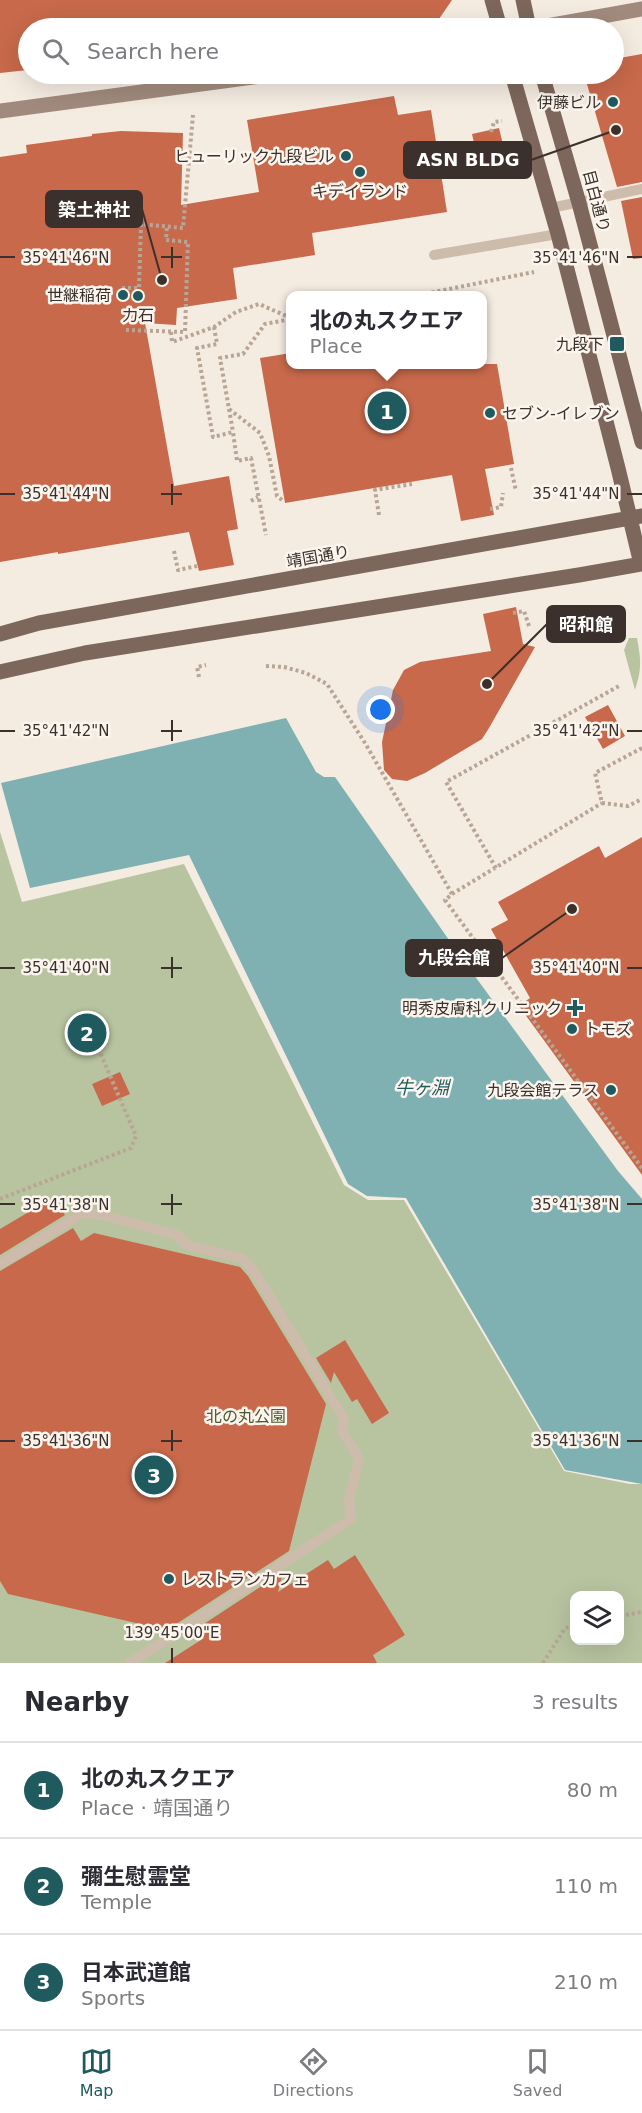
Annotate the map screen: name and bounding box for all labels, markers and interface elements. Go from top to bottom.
search box [18,18,624,84]
icon: search [39,35,72,68]
text: Search here [87,39,219,64]
place label: 伊藤ビル [537,93,601,112]
marker: 伊藤ビル [606,95,620,109]
callout: ASN BLDG [404,142,531,178]
place label: ヒューリック九段ビル [174,147,334,166]
marker: ヒューリック九段ビル [339,149,353,163]
text: ASN BLDG [416,149,520,170]
marker: キデイランド [353,165,367,179]
street label: 目白通り [579,168,614,235]
place label: キデイランド [312,182,408,201]
callout: 築土神社 [46,191,142,227]
text: 築土神社 [58,199,130,220]
text: 35°41'46"N [22,249,110,267]
text: 35°41'46"N [532,249,620,267]
place label: 世継稲荷 [47,286,111,305]
marker: 世継稲荷 [116,288,130,302]
marker: 力石 [131,289,145,303]
popup [286,291,487,369]
place label: 力石 [122,306,154,325]
text: 北の丸スクエア [309,308,464,333]
text: Place [309,334,363,358]
place label: 九段下 [556,335,604,354]
marker: 九段下 [608,335,626,353]
pin: 1 [368,388,406,434]
place label: セブン-イレブン [502,404,620,423]
marker: セブン-イレブン [483,406,497,420]
text: 35°41'44"N [22,485,110,503]
text: 35°41'44"N [532,485,620,503]
street label: 靖国通り [285,542,351,571]
callout: 昭和館 [547,606,625,642]
text: 昭和館 [559,614,613,635]
your location [366,695,395,724]
text: 35°41'42"N [22,722,110,740]
text: 35°41'42"N [532,722,620,740]
callout: 九段会館 [406,940,502,976]
text: 九段会館 [418,947,490,968]
text: 35°41'40"N [22,959,110,977]
text: 35°41'40"N [532,959,620,977]
place label: 明秀皮膚科クリニック [402,999,562,1018]
marker: 明秀皮膚科クリニック [566,999,584,1017]
pin: 2 [68,1010,106,1056]
place label: トモズ [584,1020,632,1039]
marker: トモズ [565,1022,579,1036]
water label: 牛ヶ淵 [395,1077,452,1098]
place label: 九段会館テラス [487,1081,599,1100]
marker: 九段会館テラス [604,1083,618,1097]
text: 35°41'38"N [22,1196,110,1214]
text: 35°41'38"N [532,1196,620,1214]
park label: 北の丸公園 [206,1407,286,1426]
text: 35°41'36"N [22,1432,110,1450]
text: 35°41'36"N [532,1432,620,1450]
pin: 3 [134,1452,174,1498]
place label: レストランカフェ [181,1570,309,1589]
marker: レストランカフェ [162,1572,176,1586]
map controls [570,1591,624,1645]
button: layers [570,1591,624,1645]
text: 139°45'00"E [125,1624,219,1642]
text: Nearby [24,1687,129,1717]
text: 3 results [532,1690,618,1714]
text: 北の丸スクエア [81,1766,235,1791]
text: 1 [37,1778,50,1802]
text: 80 m [567,1778,618,1802]
text: Place · 靖国通り [81,1796,233,1820]
text: 彌生慰霊堂 [81,1864,191,1889]
text: 2 [37,1874,50,1898]
text: 110 m [554,1874,618,1898]
text: Temple [81,1890,152,1914]
text: 日本武道館 [81,1960,191,1985]
text: 3 [37,1970,50,1994]
text: 210 m [554,1970,618,1994]
text: Sports [81,1986,145,2010]
tab: Map [80,2045,113,2100]
tab: Directions [273,2045,353,2100]
tab: Saved [513,2045,562,2100]

